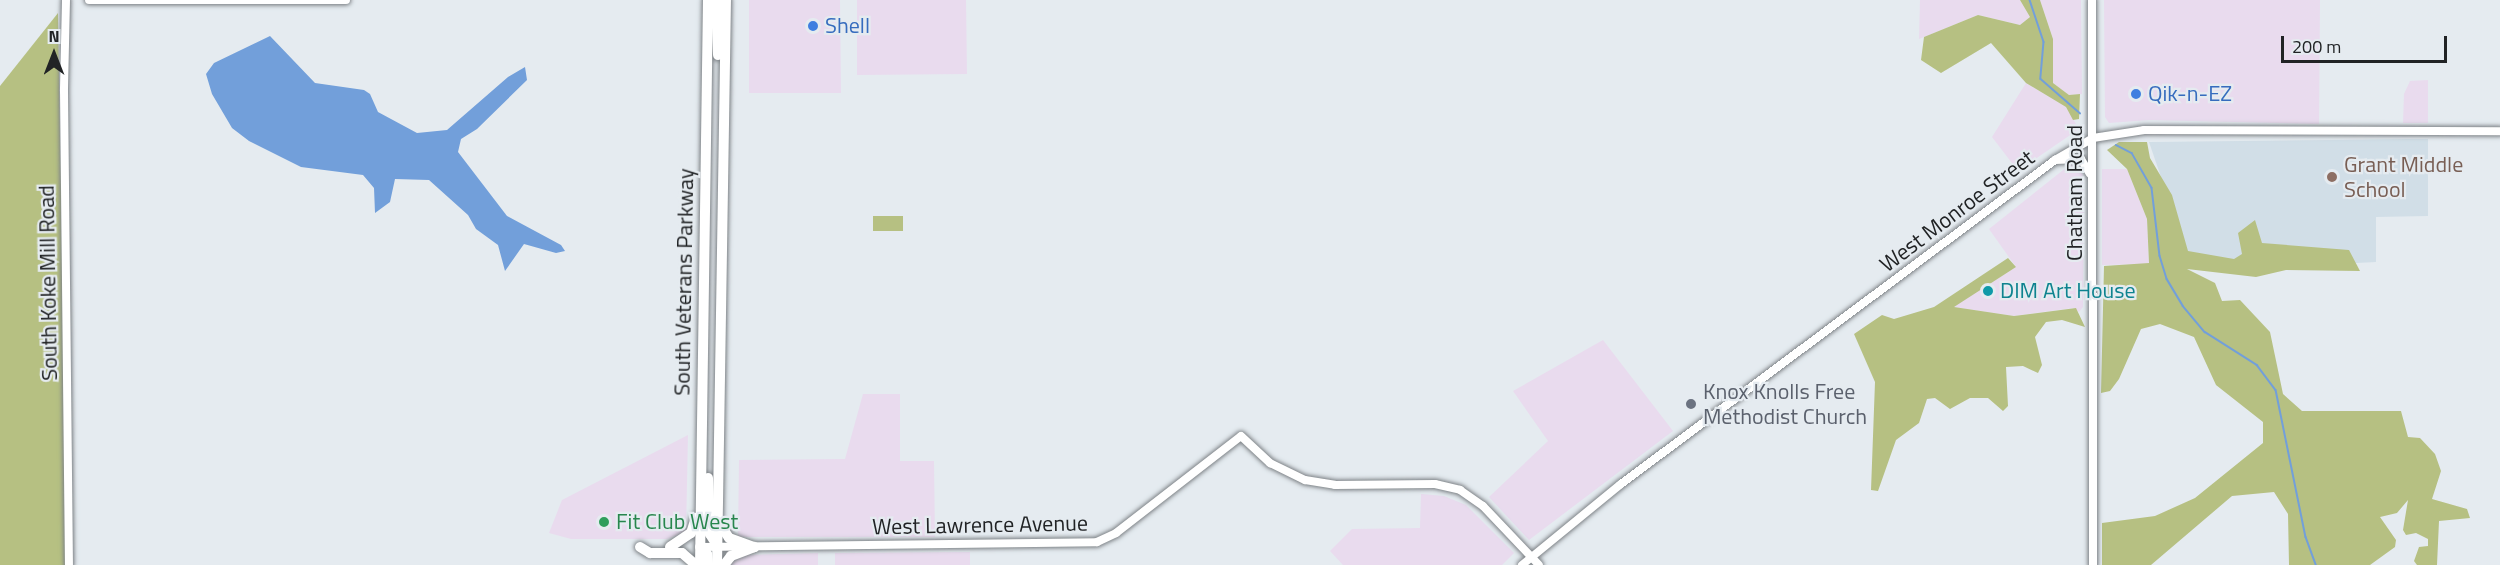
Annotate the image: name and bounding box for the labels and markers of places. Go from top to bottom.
place label: Shell [825,13,870,39]
marker: Shell [806,19,820,33]
place label: Qik-n-EZ [2148,81,2232,107]
marker: Qik-n-EZ [2129,87,2143,101]
place label: Grant Middle School [2344,151,2463,202]
marker: Grant Middle School [2325,170,2339,184]
place label: DIM Art House [2000,278,2136,304]
marker: DIM Art House [1981,284,1995,298]
place label: Knox Knolls Free Methodist Church [1703,378,1867,430]
marker: Knox Knolls Free Methodist Church [1684,397,1698,411]
place label: Fit Club West [616,509,738,535]
marker: Fit Club West [597,515,611,529]

